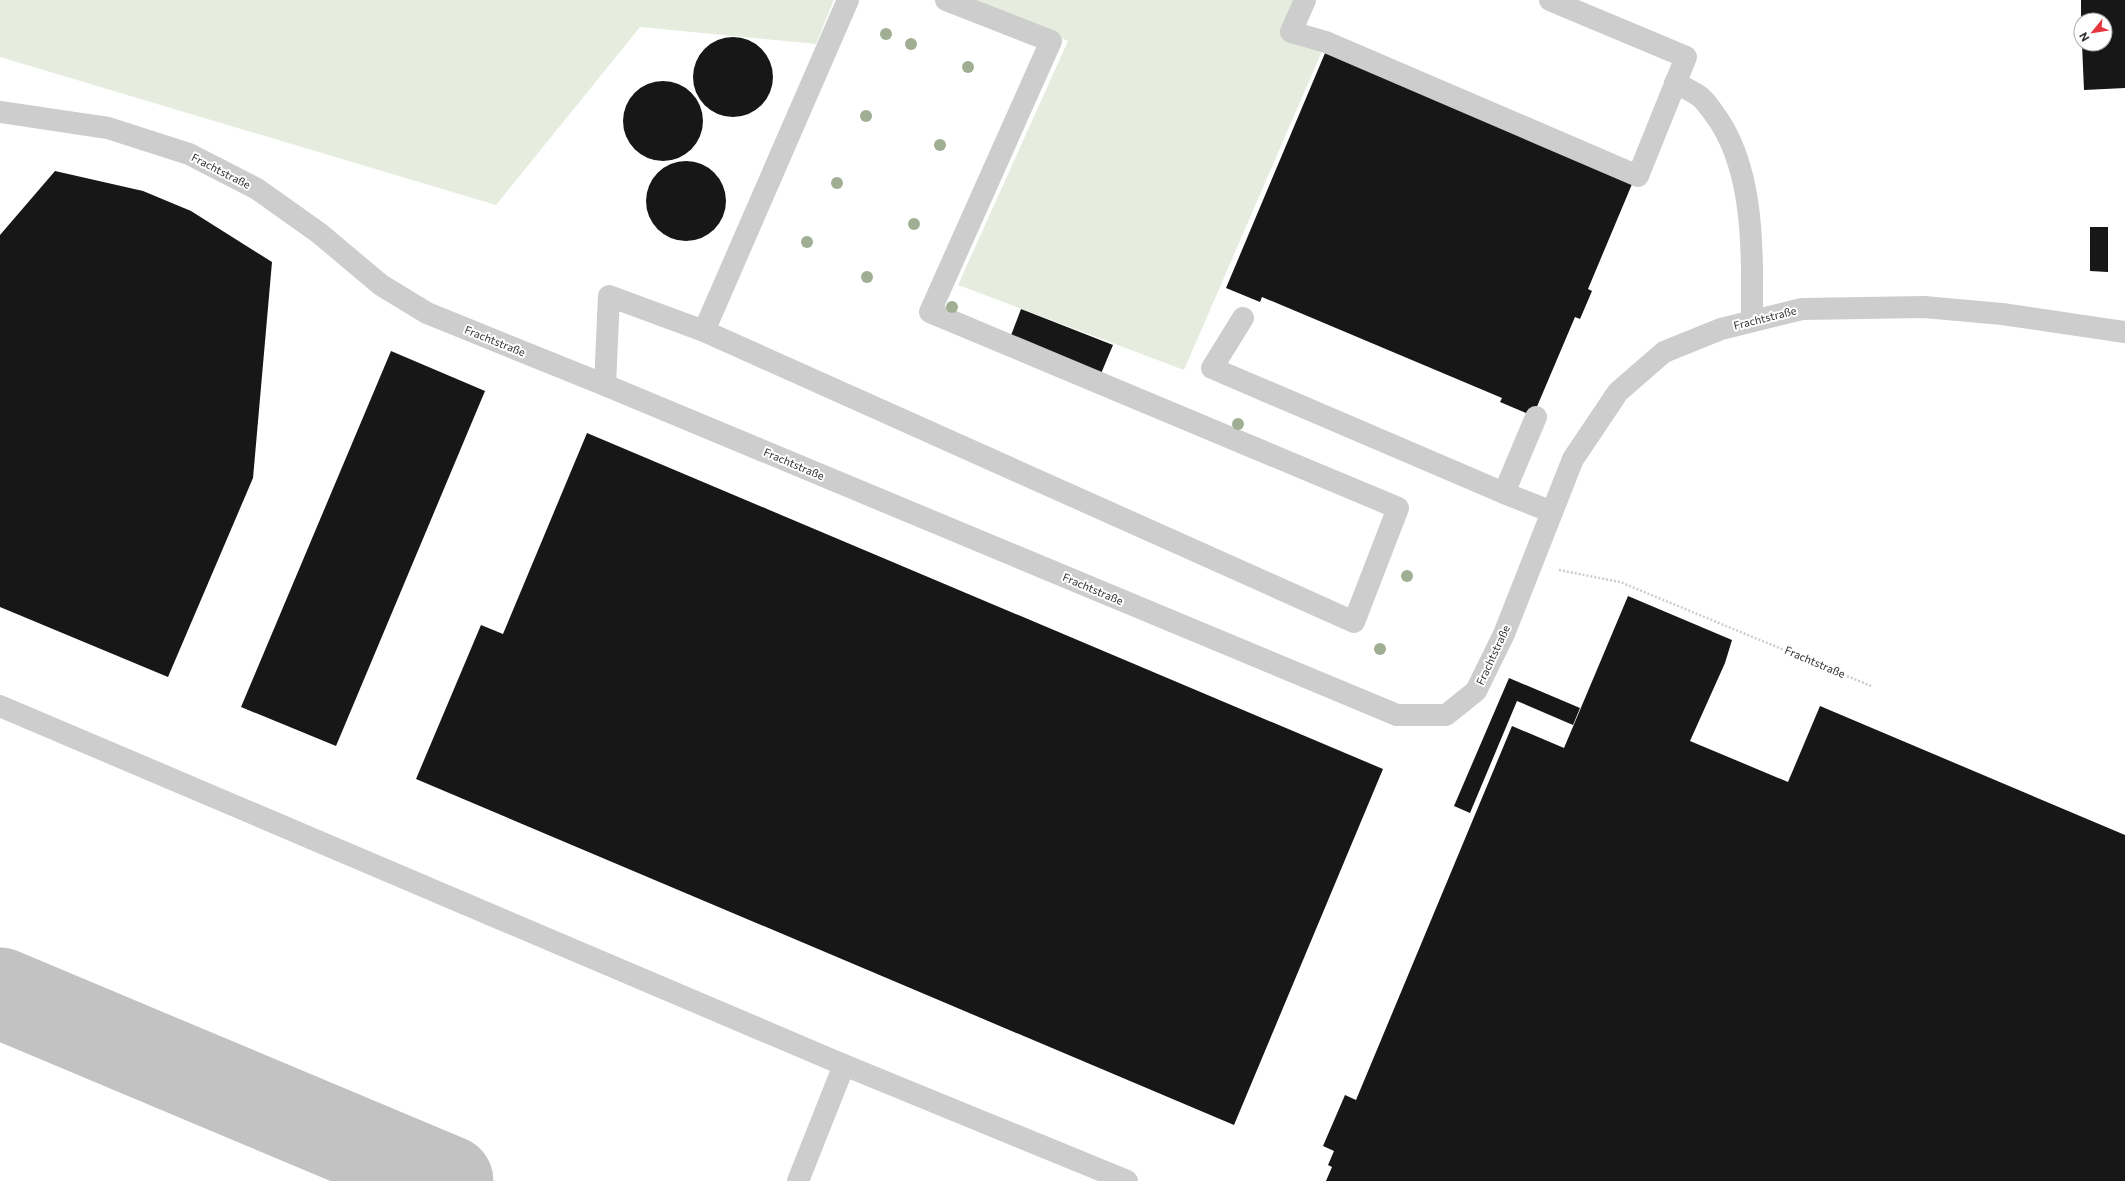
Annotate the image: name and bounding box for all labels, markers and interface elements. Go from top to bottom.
north arrow [2073,12,2113,52]
text: N [2076,30,2092,44]
street label: Frachtstraße [190,150,253,191]
street label: Frachtstraße [1732,303,1798,332]
street label: Frachtstraße [463,322,528,359]
street label: Frachtstraße [762,445,827,482]
street label: Frachtstraße [1061,570,1126,607]
street label: Frachtstraße [1473,623,1512,687]
street label: Frachtstraße [1783,643,1848,680]

